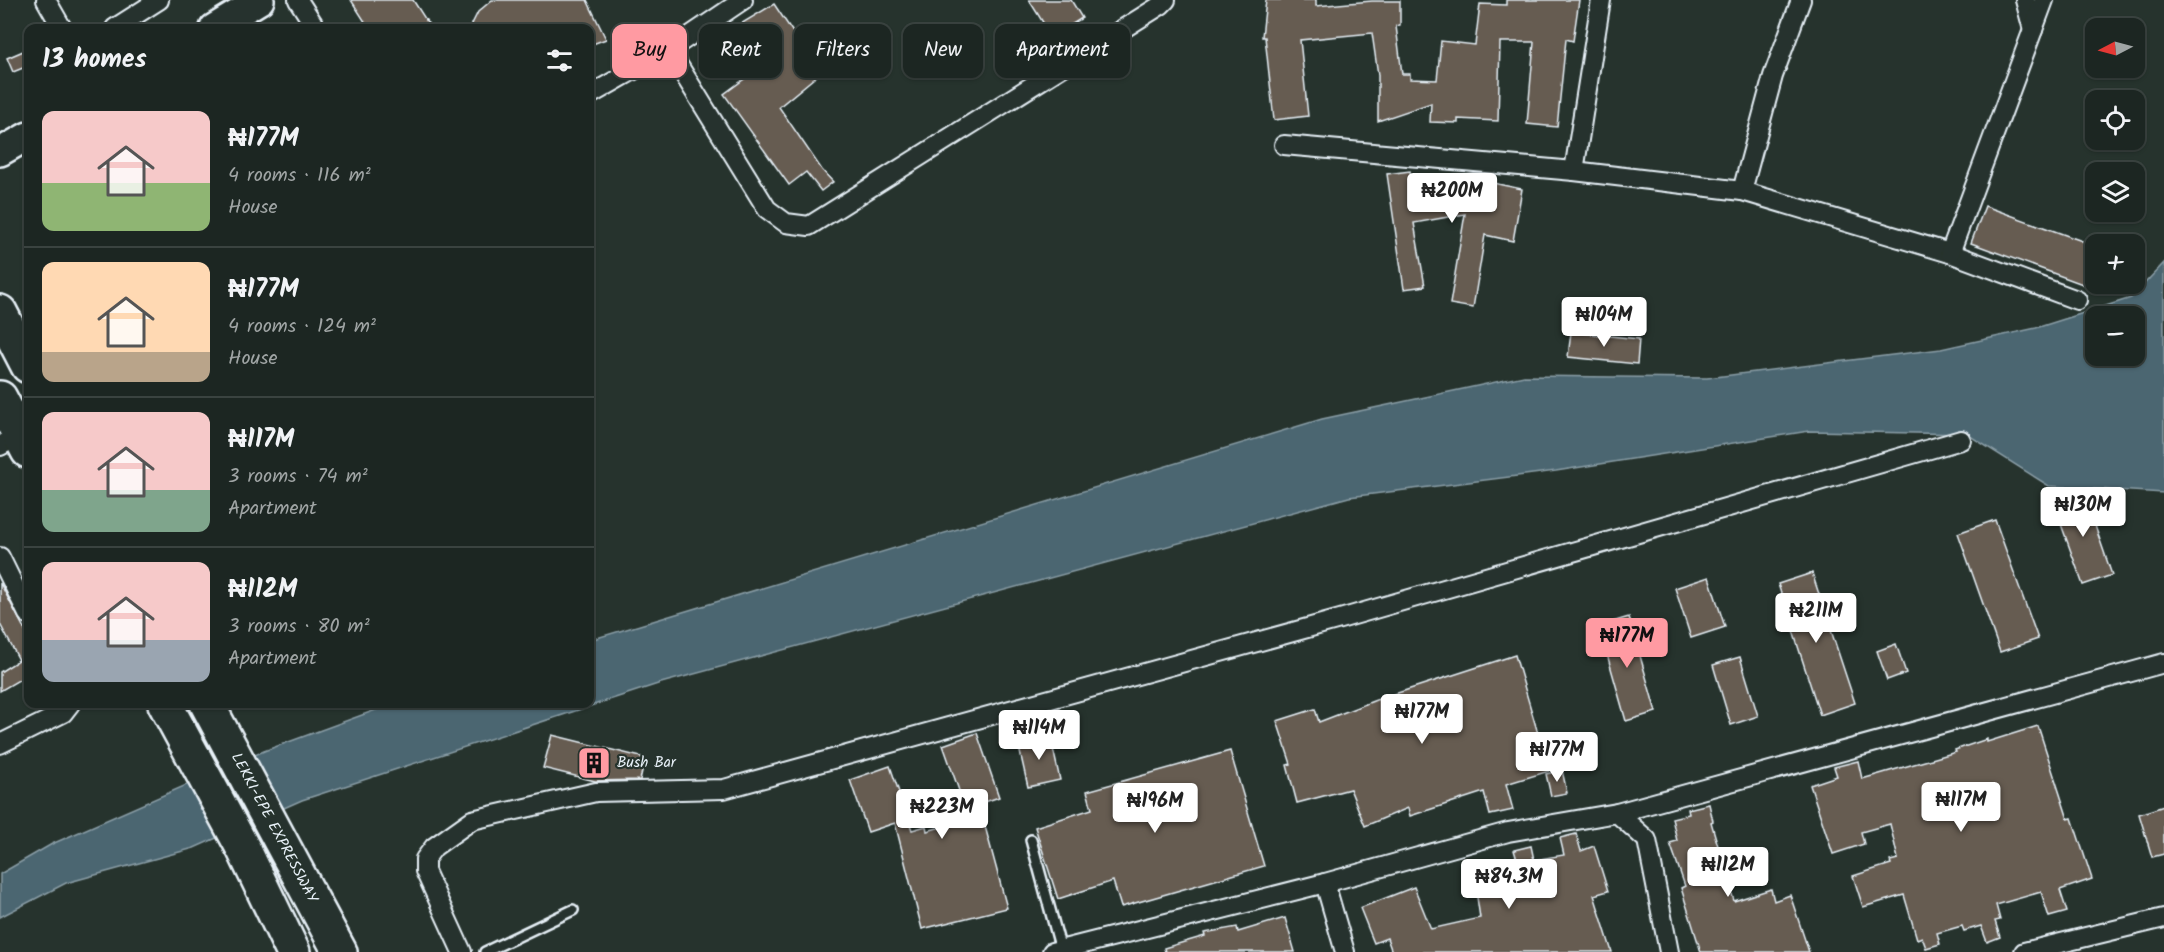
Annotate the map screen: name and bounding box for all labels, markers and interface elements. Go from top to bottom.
north arrow [2085,18,2145,78]
map controls [2085,18,2145,366]
chip: Buy [612,24,687,78]
chip: Rent [699,24,782,78]
chip: Filters [794,24,891,78]
chip: New [903,24,983,78]
chip: Apartment [995,24,1130,78]
text: 13 homes [42,39,147,81]
icon: filters [543,44,576,77]
button: locate [2085,90,2145,150]
text: ₦177M [228,118,299,160]
icon: home [90,135,162,207]
text: 4 rooms · 116 m² [228,160,371,192]
button: layers [2085,162,2145,222]
pin: ₦200M [1410,173,1494,224]
text: ₦200M [1421,176,1483,208]
text: House [228,192,278,224]
button: + [2085,234,2145,294]
text: ₦177M [228,269,299,311]
icon: home [90,286,162,358]
pin: ₦104M [1562,297,1646,348]
text: ₦104M [1576,300,1632,332]
button: − [2085,306,2145,366]
text: 4 rooms · 124 m² [228,311,376,343]
text: House [228,343,278,375]
text: ₦117M [228,419,294,461]
icon: home [90,436,162,508]
text: 3 rooms · 74 m² [228,461,368,493]
pin: ₦130M [2041,487,2125,538]
text: ₦130M [2055,490,2111,522]
text: Apartment [228,493,317,525]
text: ₦112M [228,569,297,611]
icon: home [90,586,162,658]
pin: ₦211M [1774,593,1858,644]
text: ₦211M [1789,596,1843,628]
text: 3 rooms · 80 m² [228,611,370,643]
pin: ₦177M [1585,618,1669,669]
text: ₦177M [1600,621,1654,653]
text: Apartment [228,643,317,675]
pin: ₦177M [1380,694,1464,745]
text: ₦177M [1395,697,1449,729]
pin: ₦114M [997,710,1081,761]
text: ₦114M [1013,713,1065,745]
pin: ₦177M [1515,732,1599,783]
text: ₦177M [1530,735,1584,767]
building icon: Bush Bar [576,745,612,781]
street label: LEKKI-EPE EXPRESSWAY [224,749,324,909]
place label: Bush Bar [617,751,677,775]
pin: ₦117M [1919,782,2003,833]
pin: ₦196M [1113,783,1197,834]
text: ₦117M [1935,785,1987,817]
text: ₦196M [1127,786,1183,818]
pin: ₦223M [900,789,984,840]
text: ₦223M [910,792,974,824]
pin: ₦112M [1686,847,1770,898]
text: ₦112M [1701,850,1755,882]
pin: ₦84.3M [1460,859,1558,910]
text: ₦84.3M [1475,862,1543,894]

